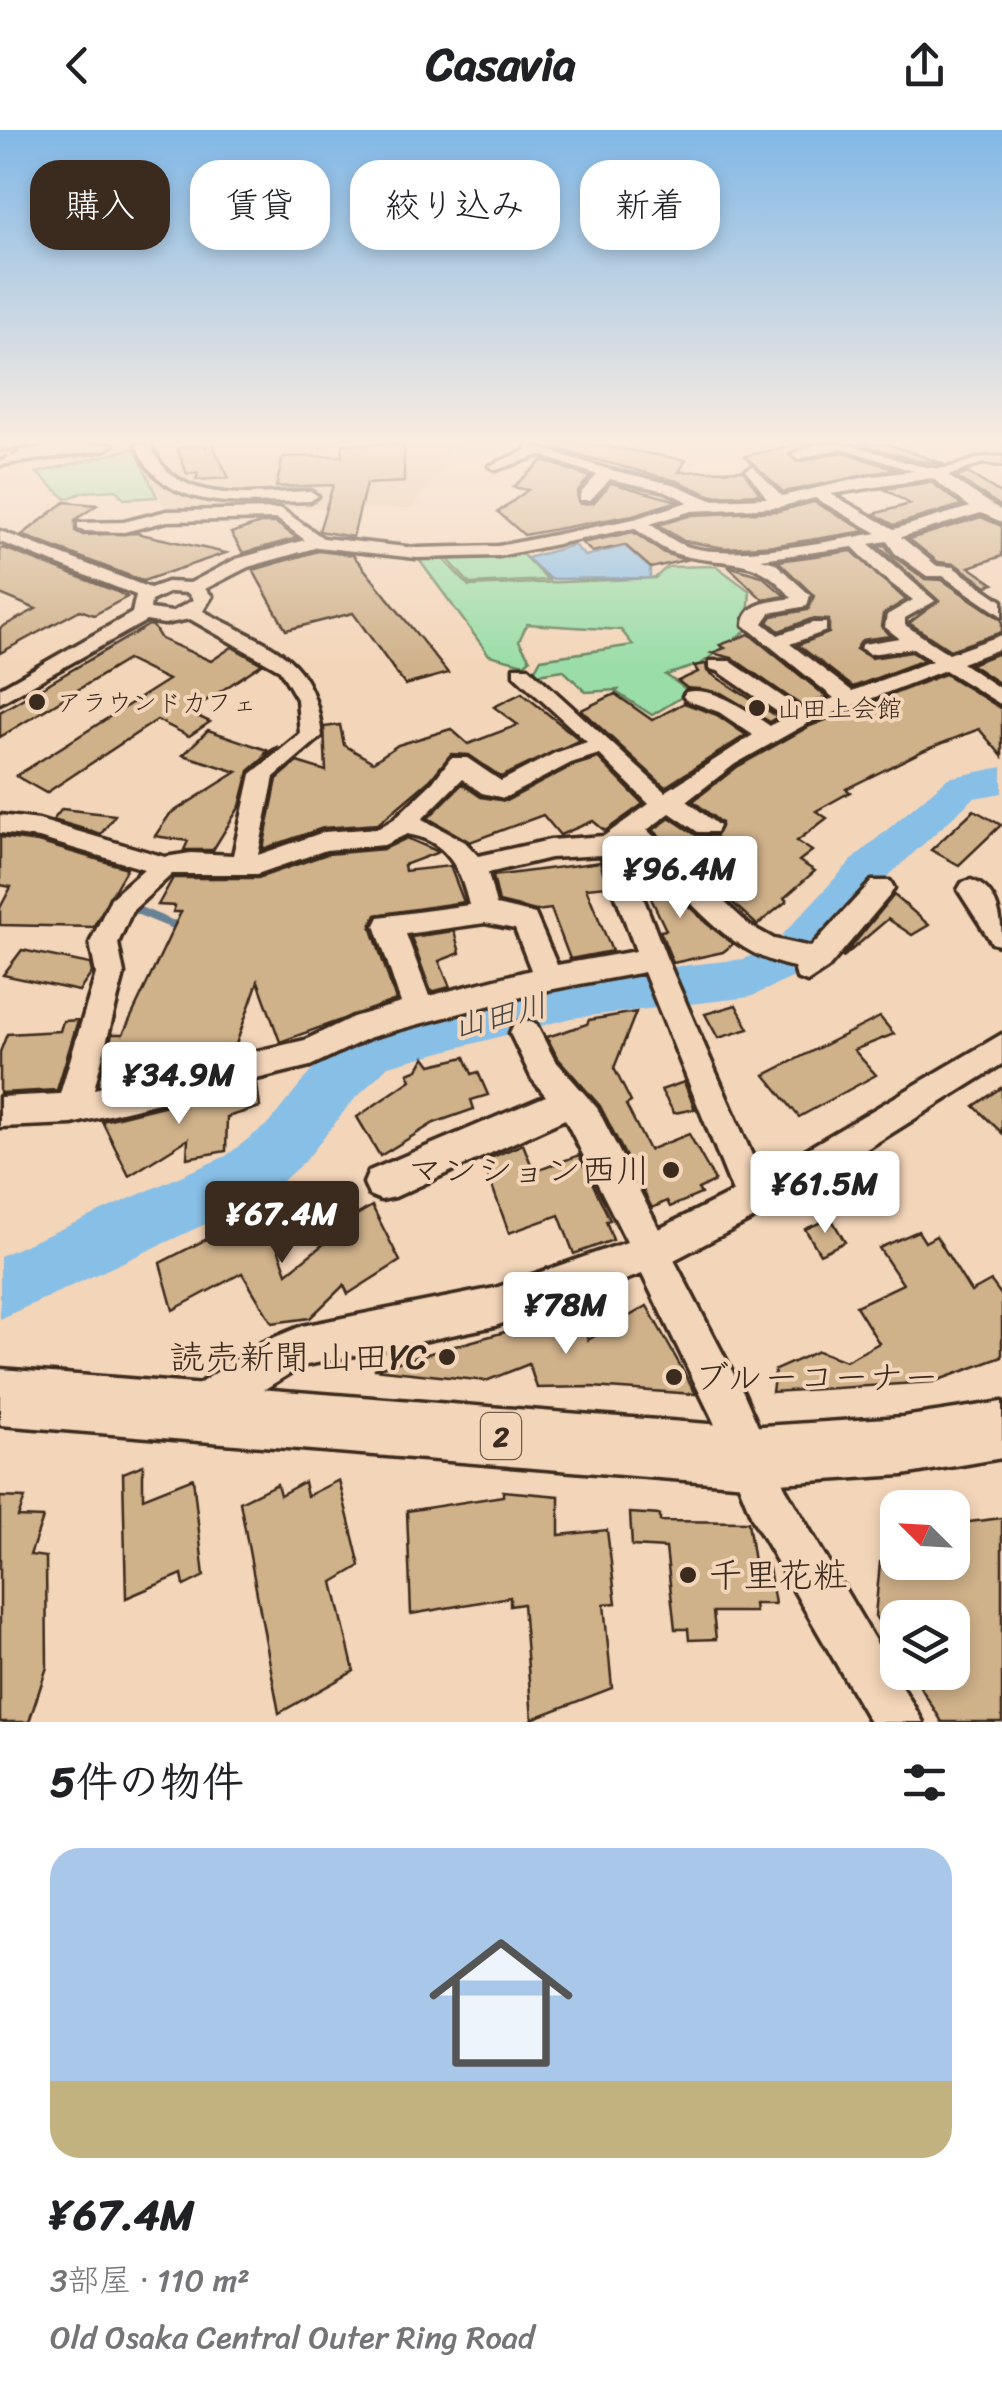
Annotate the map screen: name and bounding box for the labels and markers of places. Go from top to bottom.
place label: アラウンドカフェ [57,680,257,725]
place label: 山田上会館 [777,686,902,731]
marker: アラウンドカフェ [26,691,48,713]
marker: 山田上会館 [746,697,768,719]
pin: ¥96.4M [599,836,761,921]
pin: ¥34.9M [98,1042,260,1127]
place label: マンション西川 [407,1139,651,1201]
pin: ¥61.5M [744,1151,906,1236]
marker: マンション西川 [660,1159,682,1181]
pin: ¥67.4M [201,1181,363,1266]
pin: ¥78M [507,1272,625,1357]
place label: 読売新聞 山田YC [169,1326,427,1388]
marker: 読売新聞 山田YC [436,1346,458,1368]
place label: ブルーコーナー [694,1346,939,1408]
marker: ブルーコーナー [663,1366,685,1388]
place label: 千里花粧 [708,1544,848,1606]
marker: 千里花粧 [677,1564,699,1586]

